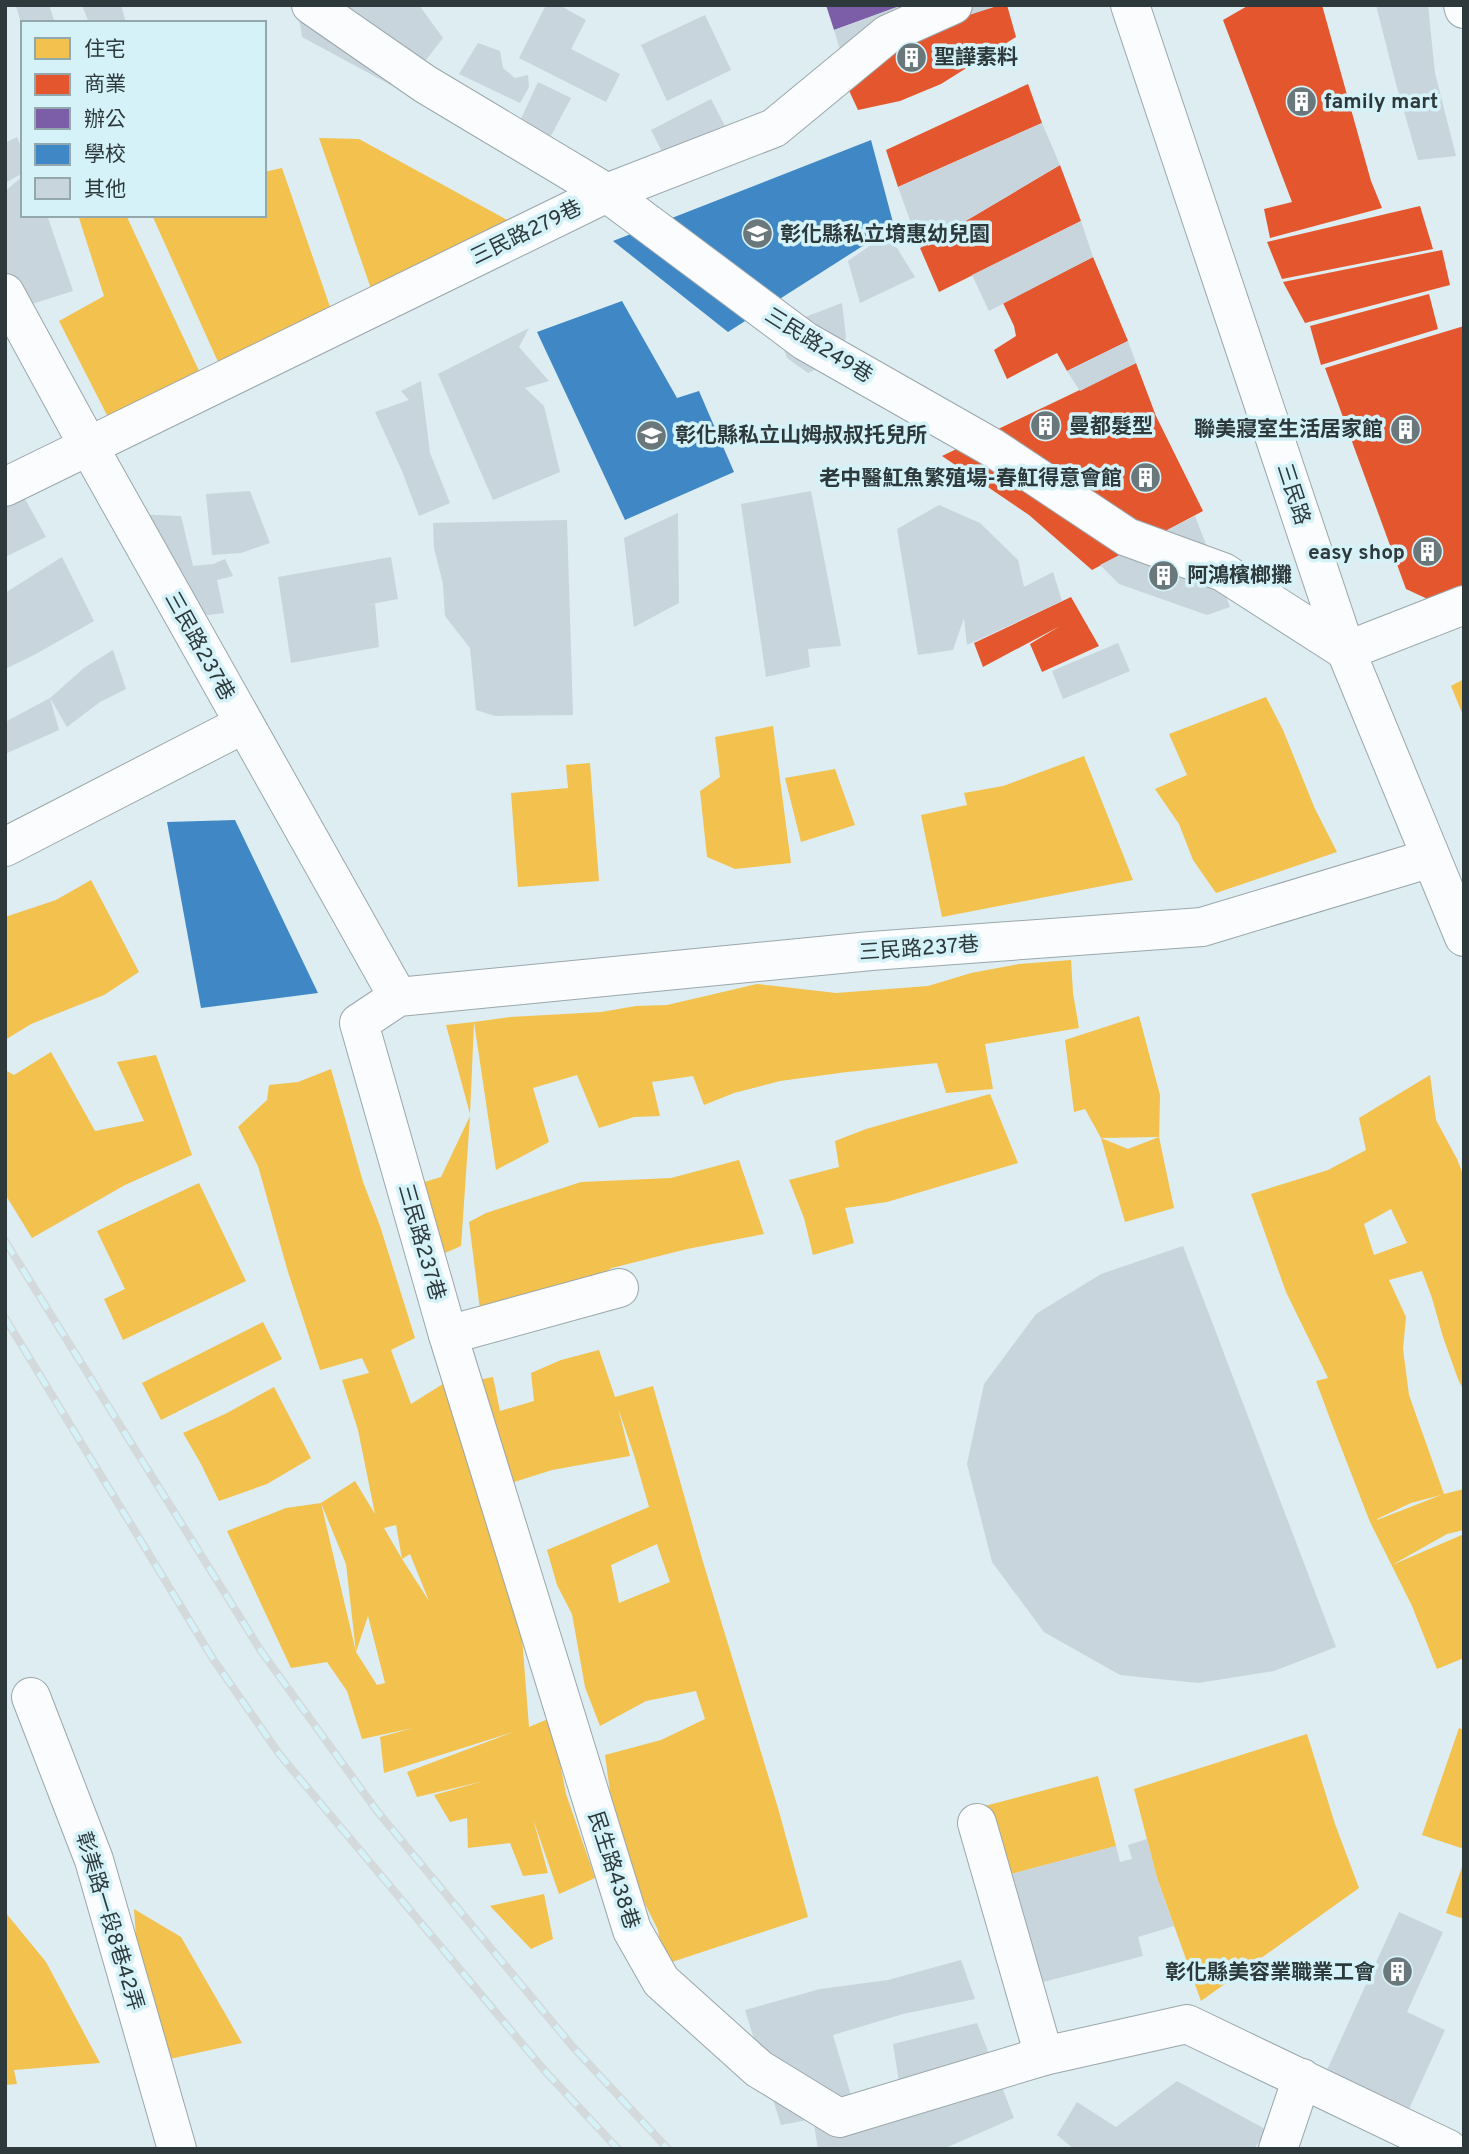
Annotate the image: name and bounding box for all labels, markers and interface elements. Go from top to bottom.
legend [21,21,266,217]
text: 住宅 [84,37,126,64]
building icon: 聖譁素料 [894,40,928,74]
place label: 聖譁素料 [934,45,1018,72]
text: 商業 [84,72,126,99]
building icon: family mart [1284,84,1318,118]
place label: family mart [1324,89,1438,116]
text: 辦公 [84,107,126,134]
text: 學校 [84,142,126,169]
text: 其他 [84,177,126,204]
street label: 三民路279巷 [467,195,587,272]
school or university icon: 彰化縣私立堉惠幼兒園 [740,217,774,251]
place label: 彰化縣私立堉惠幼兒園 [780,222,990,249]
street label: 三民路249巷 [759,303,877,390]
building icon: 曼都髮型 [1029,409,1063,443]
building icon: 聯美寢室生活居家館 [1389,412,1423,446]
place label: 曼都髮型 [1069,414,1153,441]
place label: 聯美寢室生活居家館 [1194,417,1383,444]
school or university icon: 彰化縣私立山姆叔叔托兒所 [635,418,669,452]
place label: 彰化縣私立山姆叔叔托兒所 [675,423,927,450]
street label: 三民路 [1270,460,1315,529]
building icon: 老中醫魟魚繁殖場-春魟得意會館 [1128,461,1162,495]
place label: 老中醫魟魚繁殖場-春魟得意會館 [819,466,1122,493]
building icon: easy shop [1411,535,1445,569]
place label: easy shop [1308,540,1405,567]
building icon: 阿鴻檳榔攤 [1147,558,1181,592]
place label: 阿鴻檳榔攤 [1187,563,1292,590]
street label: 三民路237巷 [158,588,240,706]
street label: 三民路237巷 [858,932,980,967]
street label: 三民路237巷 [391,1181,450,1304]
street label: 民生路438巷 [581,1808,644,1933]
street label: 彰美路一段8巷42弄 [69,1829,149,2014]
building icon: 彰化縣美容業職業工會 [1381,1955,1415,1989]
place label: 彰化縣美容業職業工會 [1165,1960,1375,1987]

